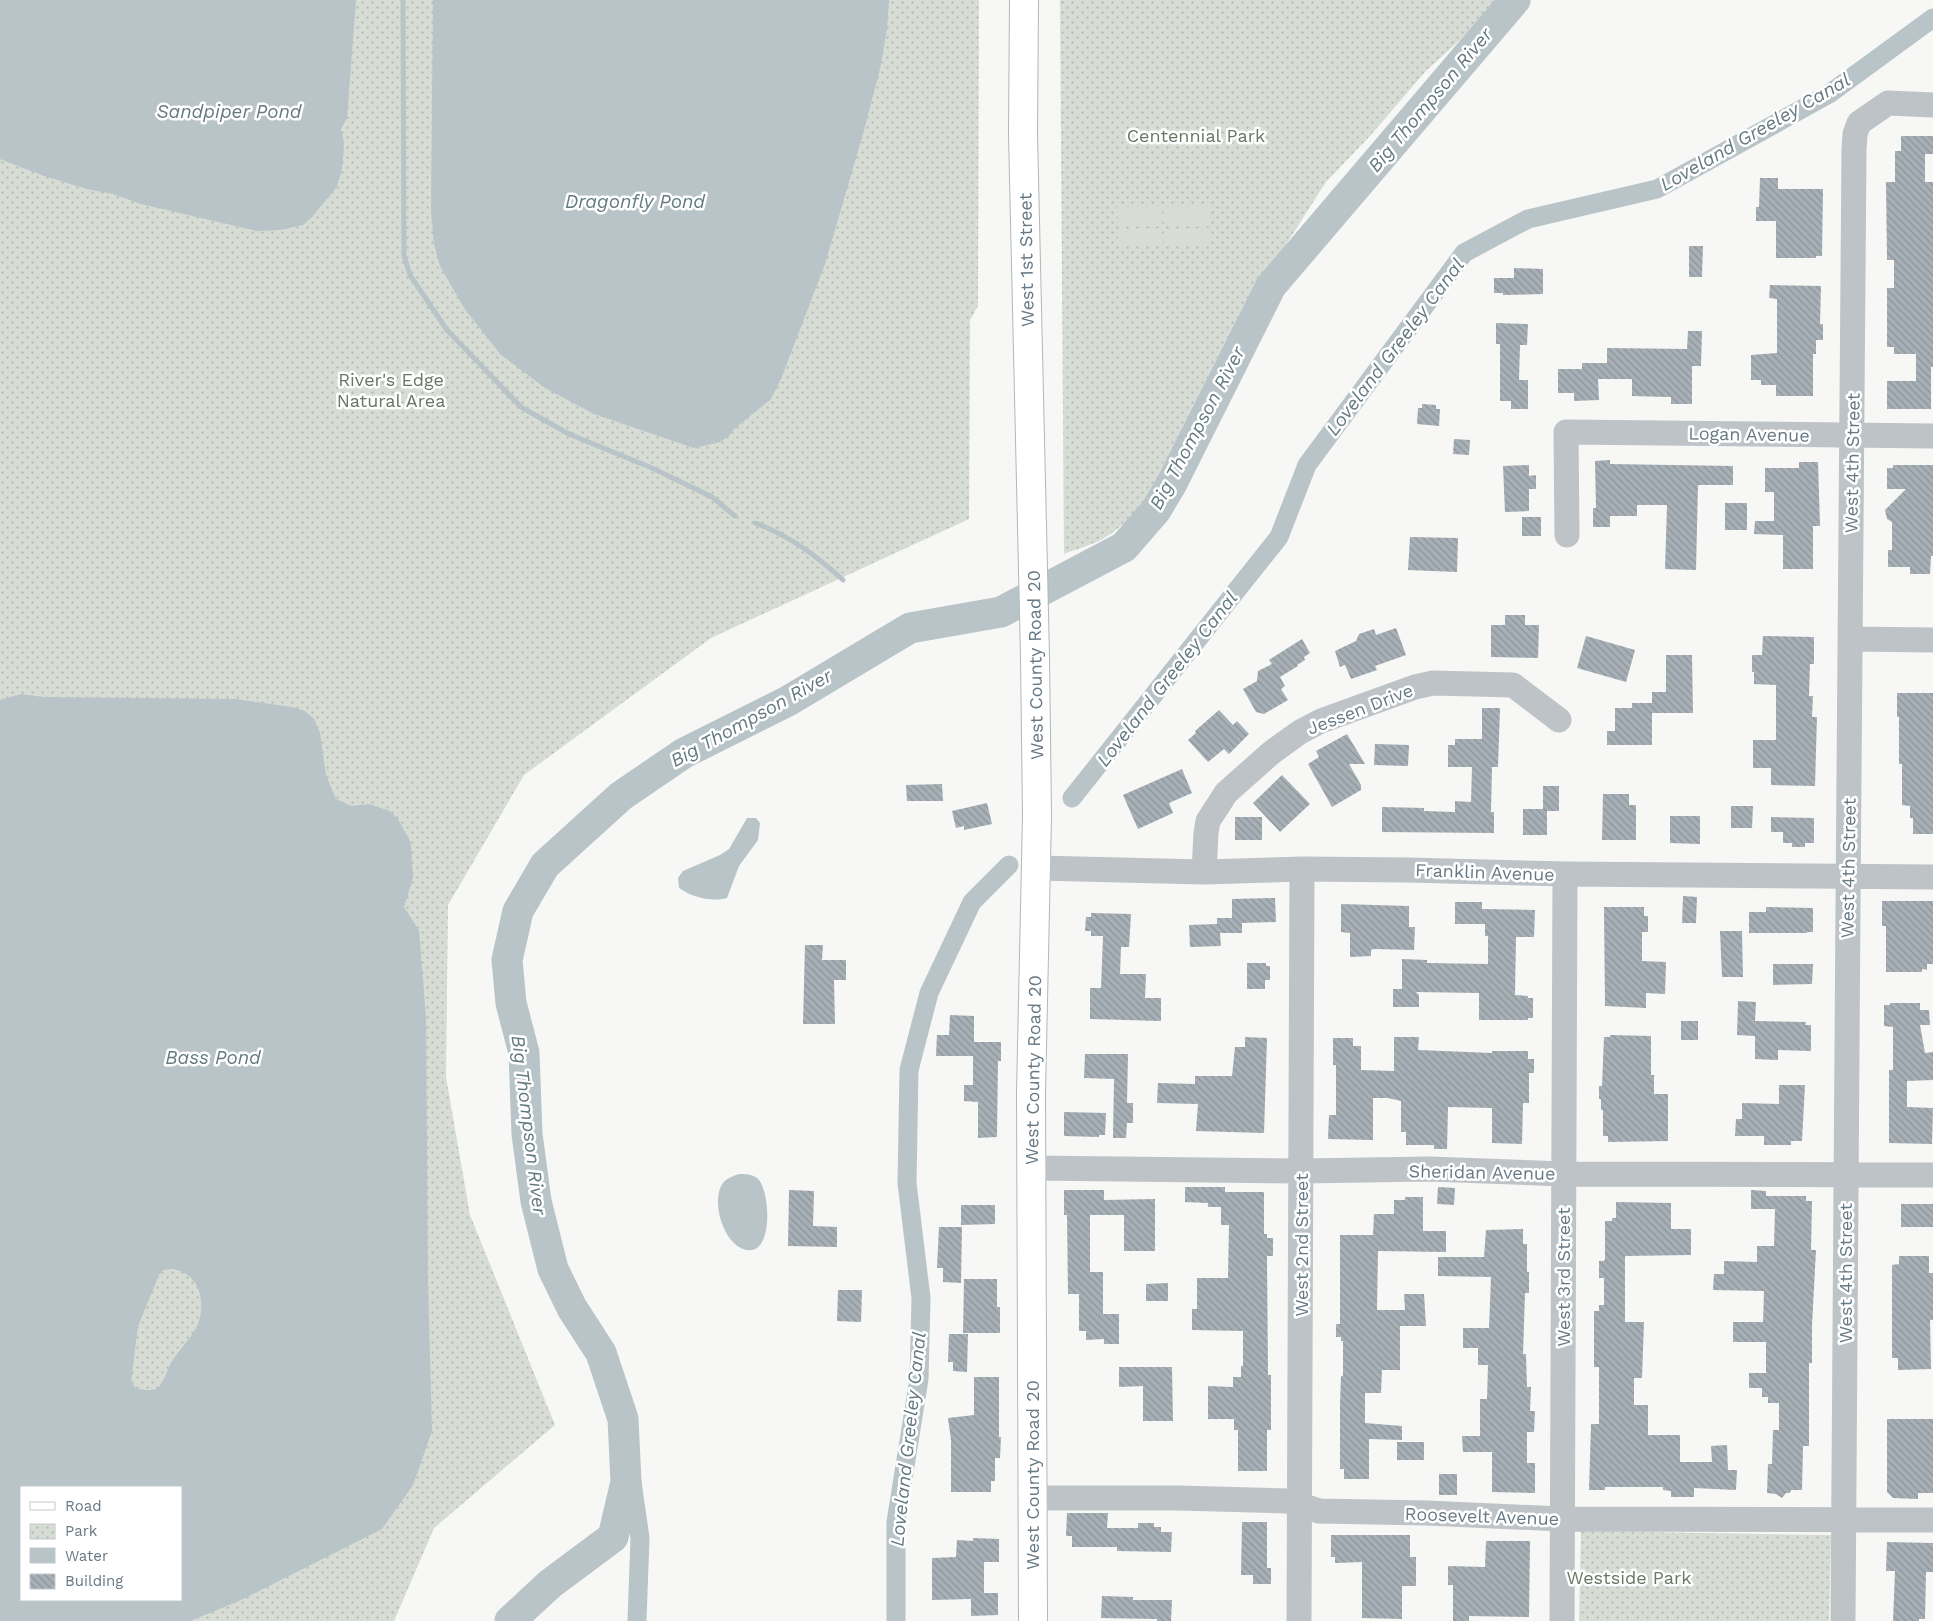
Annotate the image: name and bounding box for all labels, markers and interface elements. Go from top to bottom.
water label: Big Thompson River [1363,23,1497,177]
water label: Loveland Greeley Canal [1656,68,1854,196]
water label: Sandpiper Pond [156,100,303,123]
park label: Centennial Park [1127,125,1265,146]
water label: Dragonfly Pond [565,190,706,213]
street label: West 1st Street [1014,192,1038,327]
water label: Loveland Greeley Canal [1321,254,1469,440]
water label: Big Thompson River [1144,342,1250,513]
park label: River's Edge Natural Area [337,369,445,411]
street label: West 4th Street [1840,392,1864,533]
street label: Logan Avenue [1688,422,1810,446]
street label: West County Road 20 [1023,570,1047,760]
water label: Loveland Greeley Canal [1092,587,1243,771]
water label: Big Thompson River [666,664,836,772]
street label: Jessen Drive [1304,679,1416,739]
street label: West 4th Street [1836,797,1860,938]
street label: Franklin Avenue [1415,859,1555,885]
street label: West County Road 20 [1021,975,1045,1165]
water label: Big Thompson River [507,1034,552,1217]
water label: Bass Pond [165,1046,262,1069]
street label: Sheridan Avenue [1408,1160,1556,1184]
street label: West 2nd Street [1291,1173,1312,1317]
street label: West 4th Street [1835,1202,1856,1343]
street label: West 3rd Street [1553,1207,1574,1347]
water label: Loveland Greeley Canal [885,1330,931,1547]
street label: West County Road 20 [1022,1380,1043,1570]
legend [20,1486,182,1601]
text: Road [65,1497,102,1515]
street label: Roosevelt Avenue [1404,1503,1560,1529]
text: Park [65,1522,98,1540]
text: Water [65,1547,108,1565]
park label: Westside Park [1567,1567,1691,1588]
text: Building [65,1572,123,1590]

